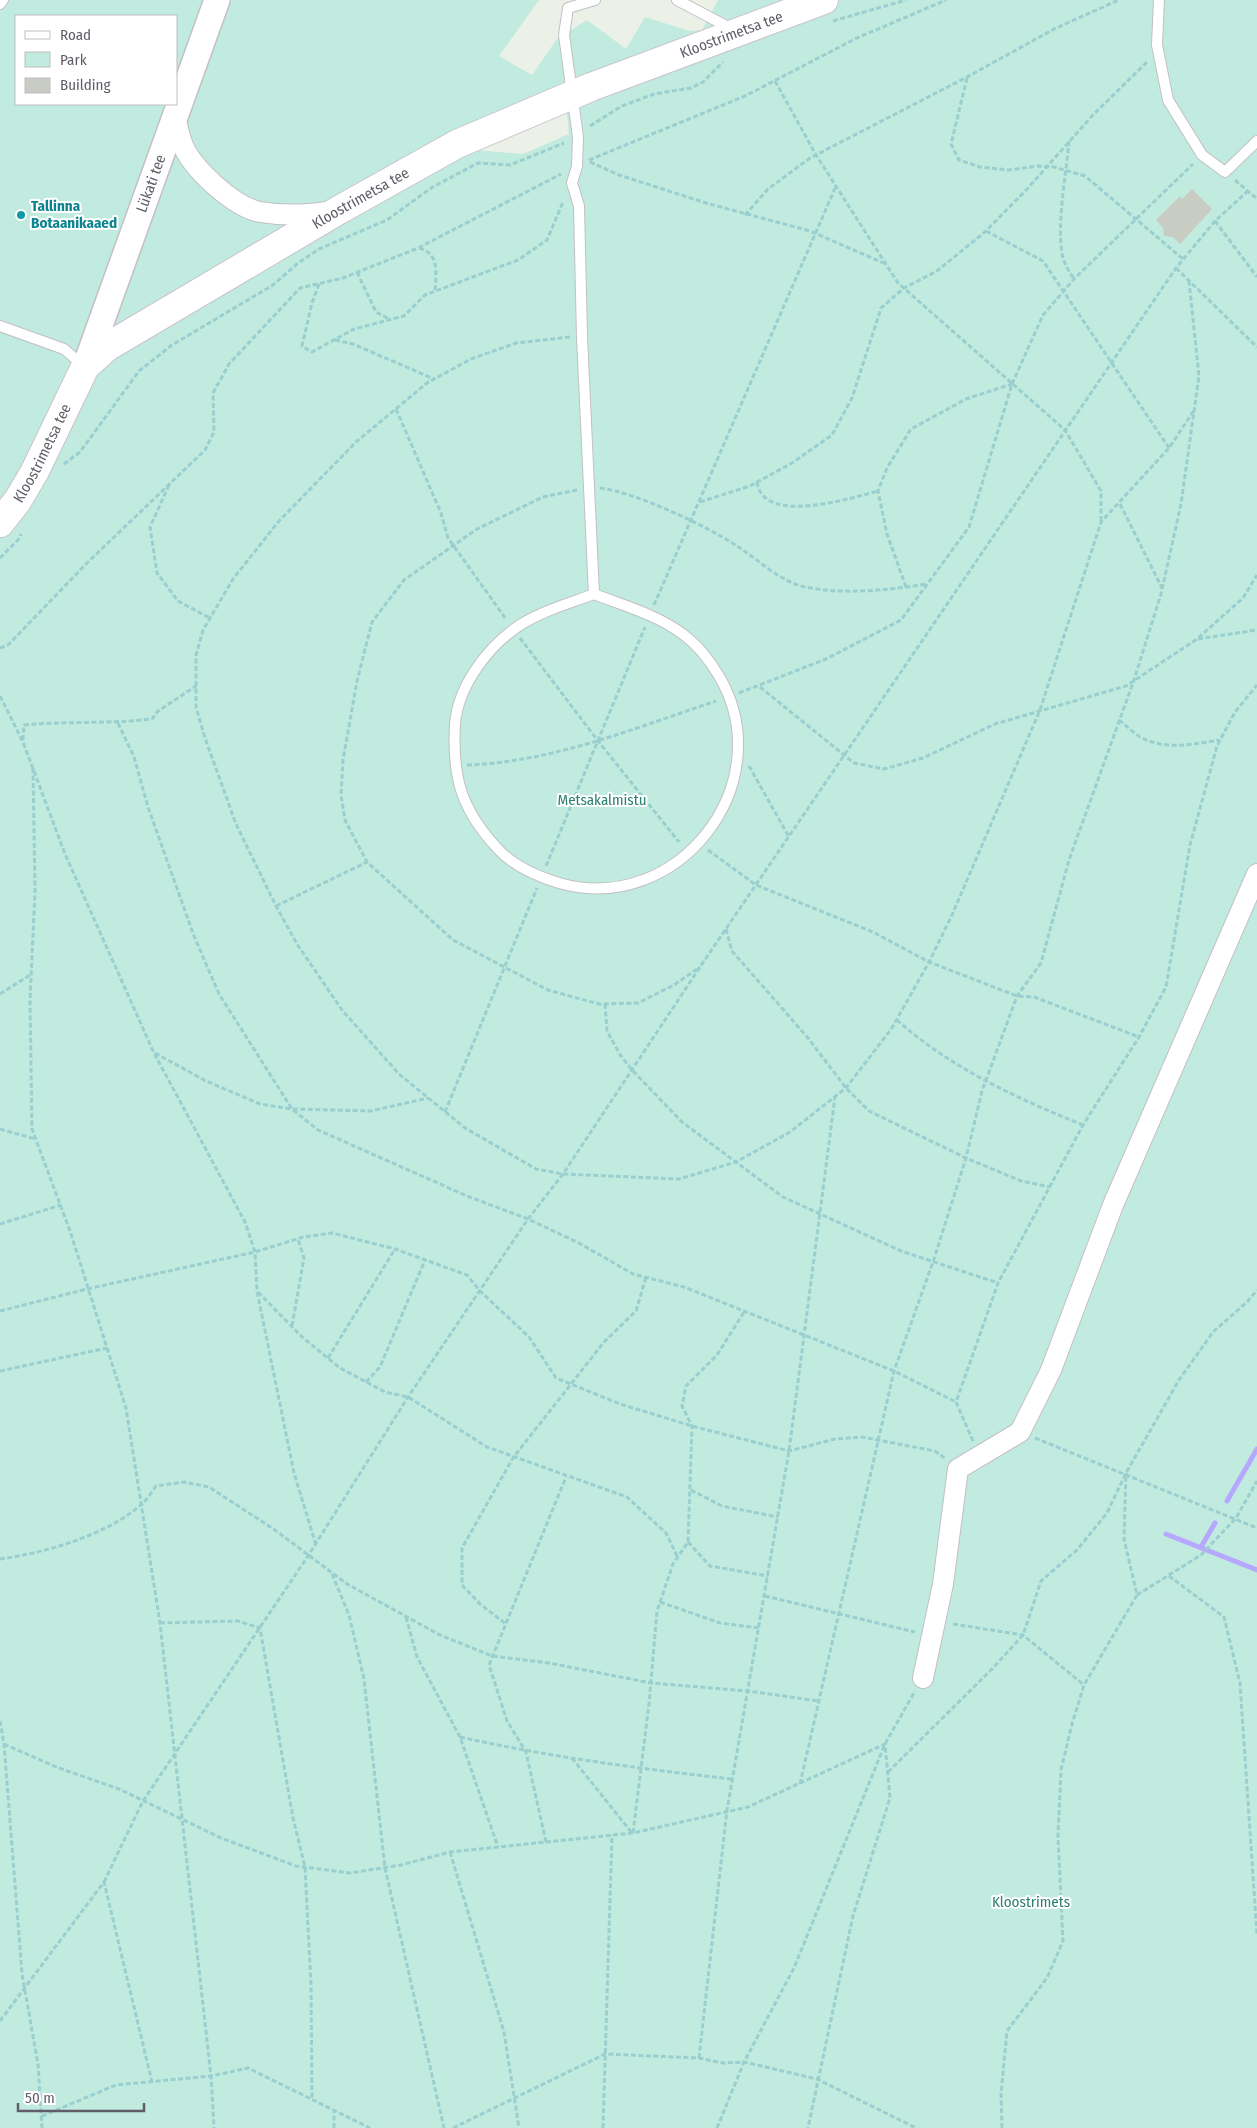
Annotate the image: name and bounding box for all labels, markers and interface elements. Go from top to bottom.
street label: Kloostrimetsa tee [677,7,785,62]
legend [15,15,178,105]
text: Road [60,26,91,44]
text: Park [60,51,87,69]
text: Building [60,76,111,94]
street label: Lükati tee [132,152,170,215]
street label: Kloostrimetsa tee [309,164,412,233]
place label: Tallinna Botaanikaaed [31,197,117,232]
marker: Tallinna Botaanikaaed [15,209,27,221]
street label: Kloostrimetsa tee [9,401,75,506]
park label: Metsakalmistu [557,791,647,809]
park label: Kloostrimets [992,1893,1070,1911]
scale bar [18,2080,144,2112]
text: 50 m [25,2089,55,2107]

